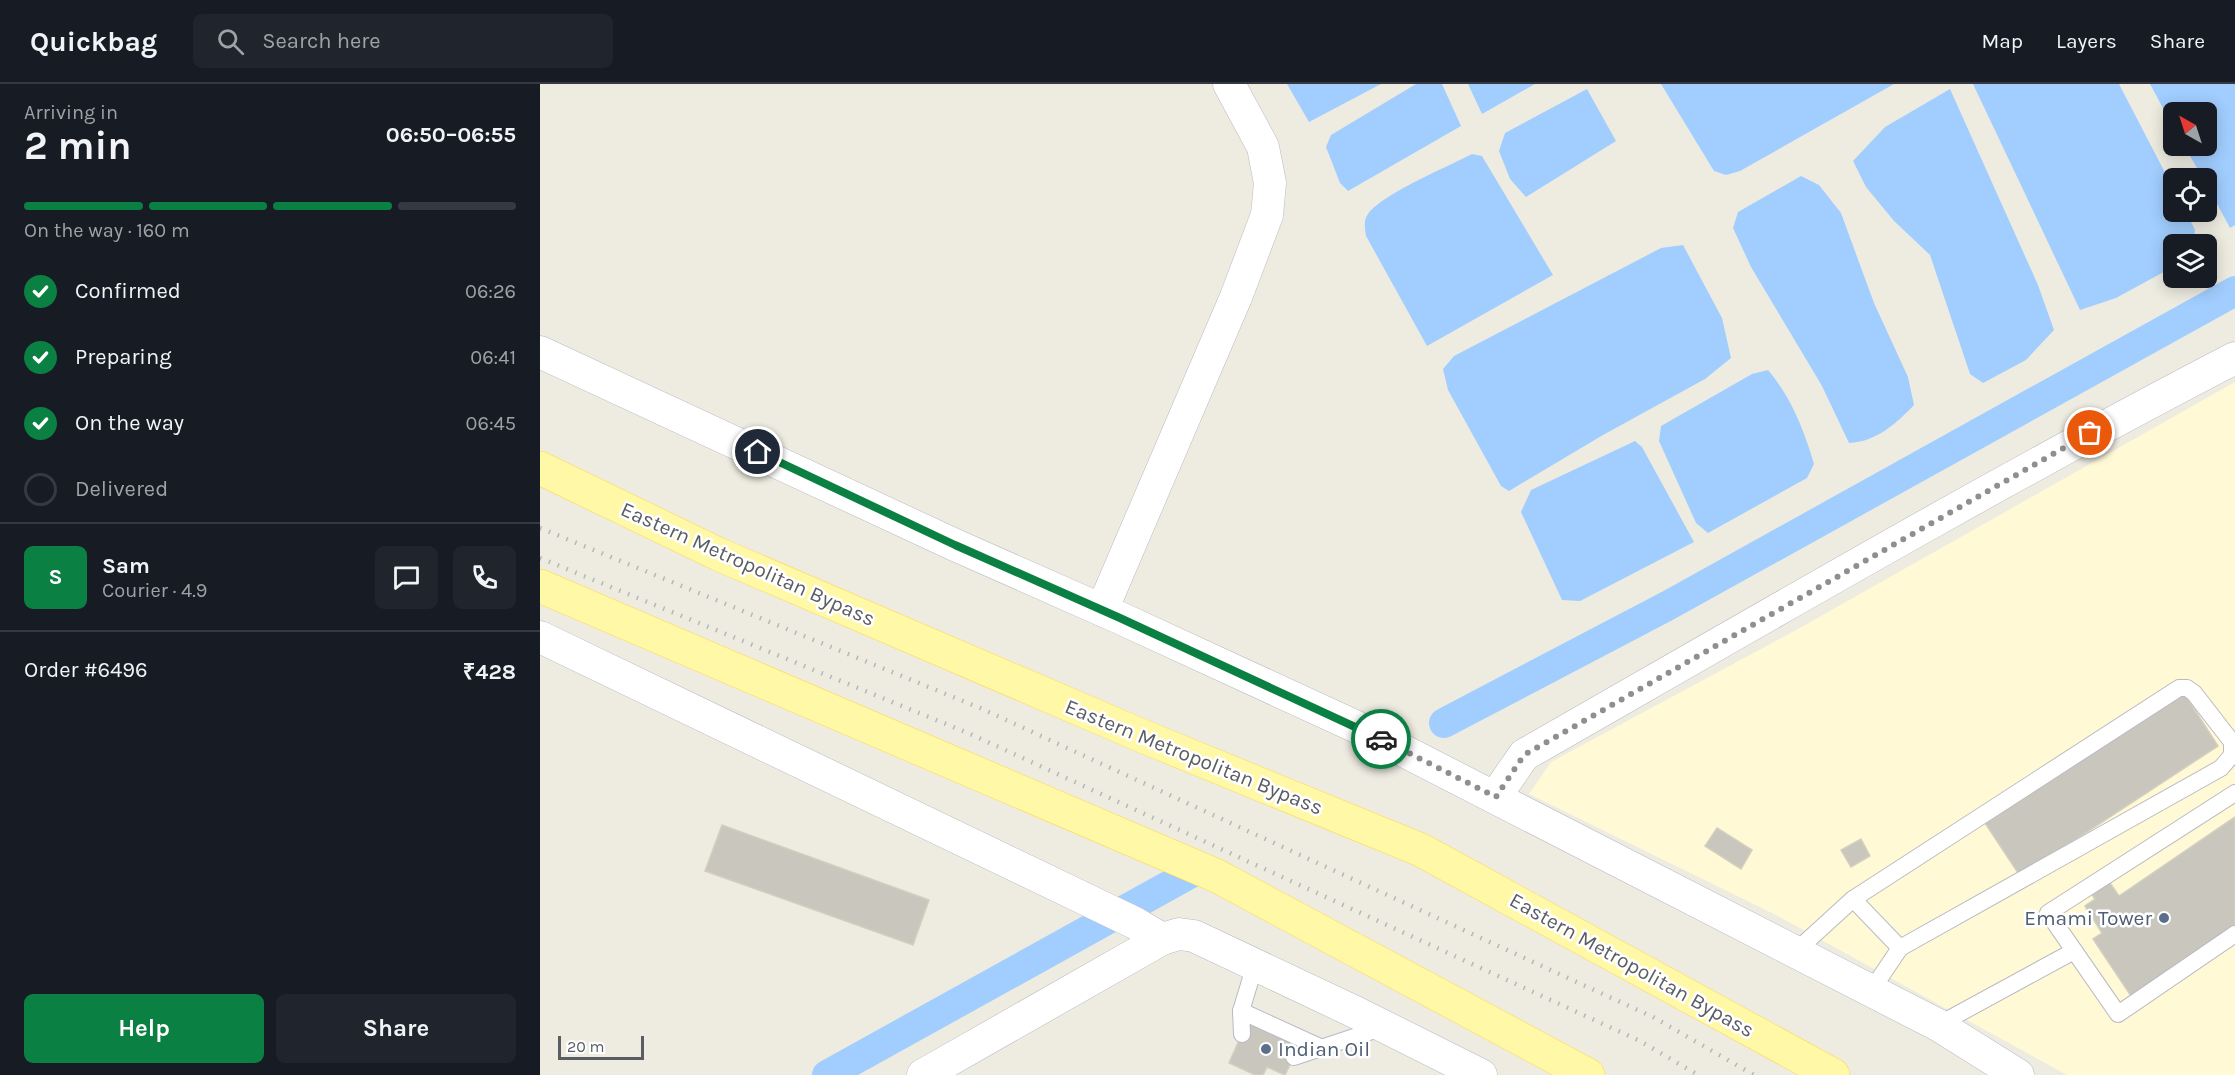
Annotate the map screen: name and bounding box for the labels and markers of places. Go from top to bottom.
pin [2064,407,2115,458]
pin [732,426,783,477]
place label: Emami Tower [2024,906,2152,930]
marker: Emami Tower [2157,911,2171,925]
place label: Indian Oil [1278,1037,1370,1061]
marker: Indian Oil [1259,1042,1273,1056]

